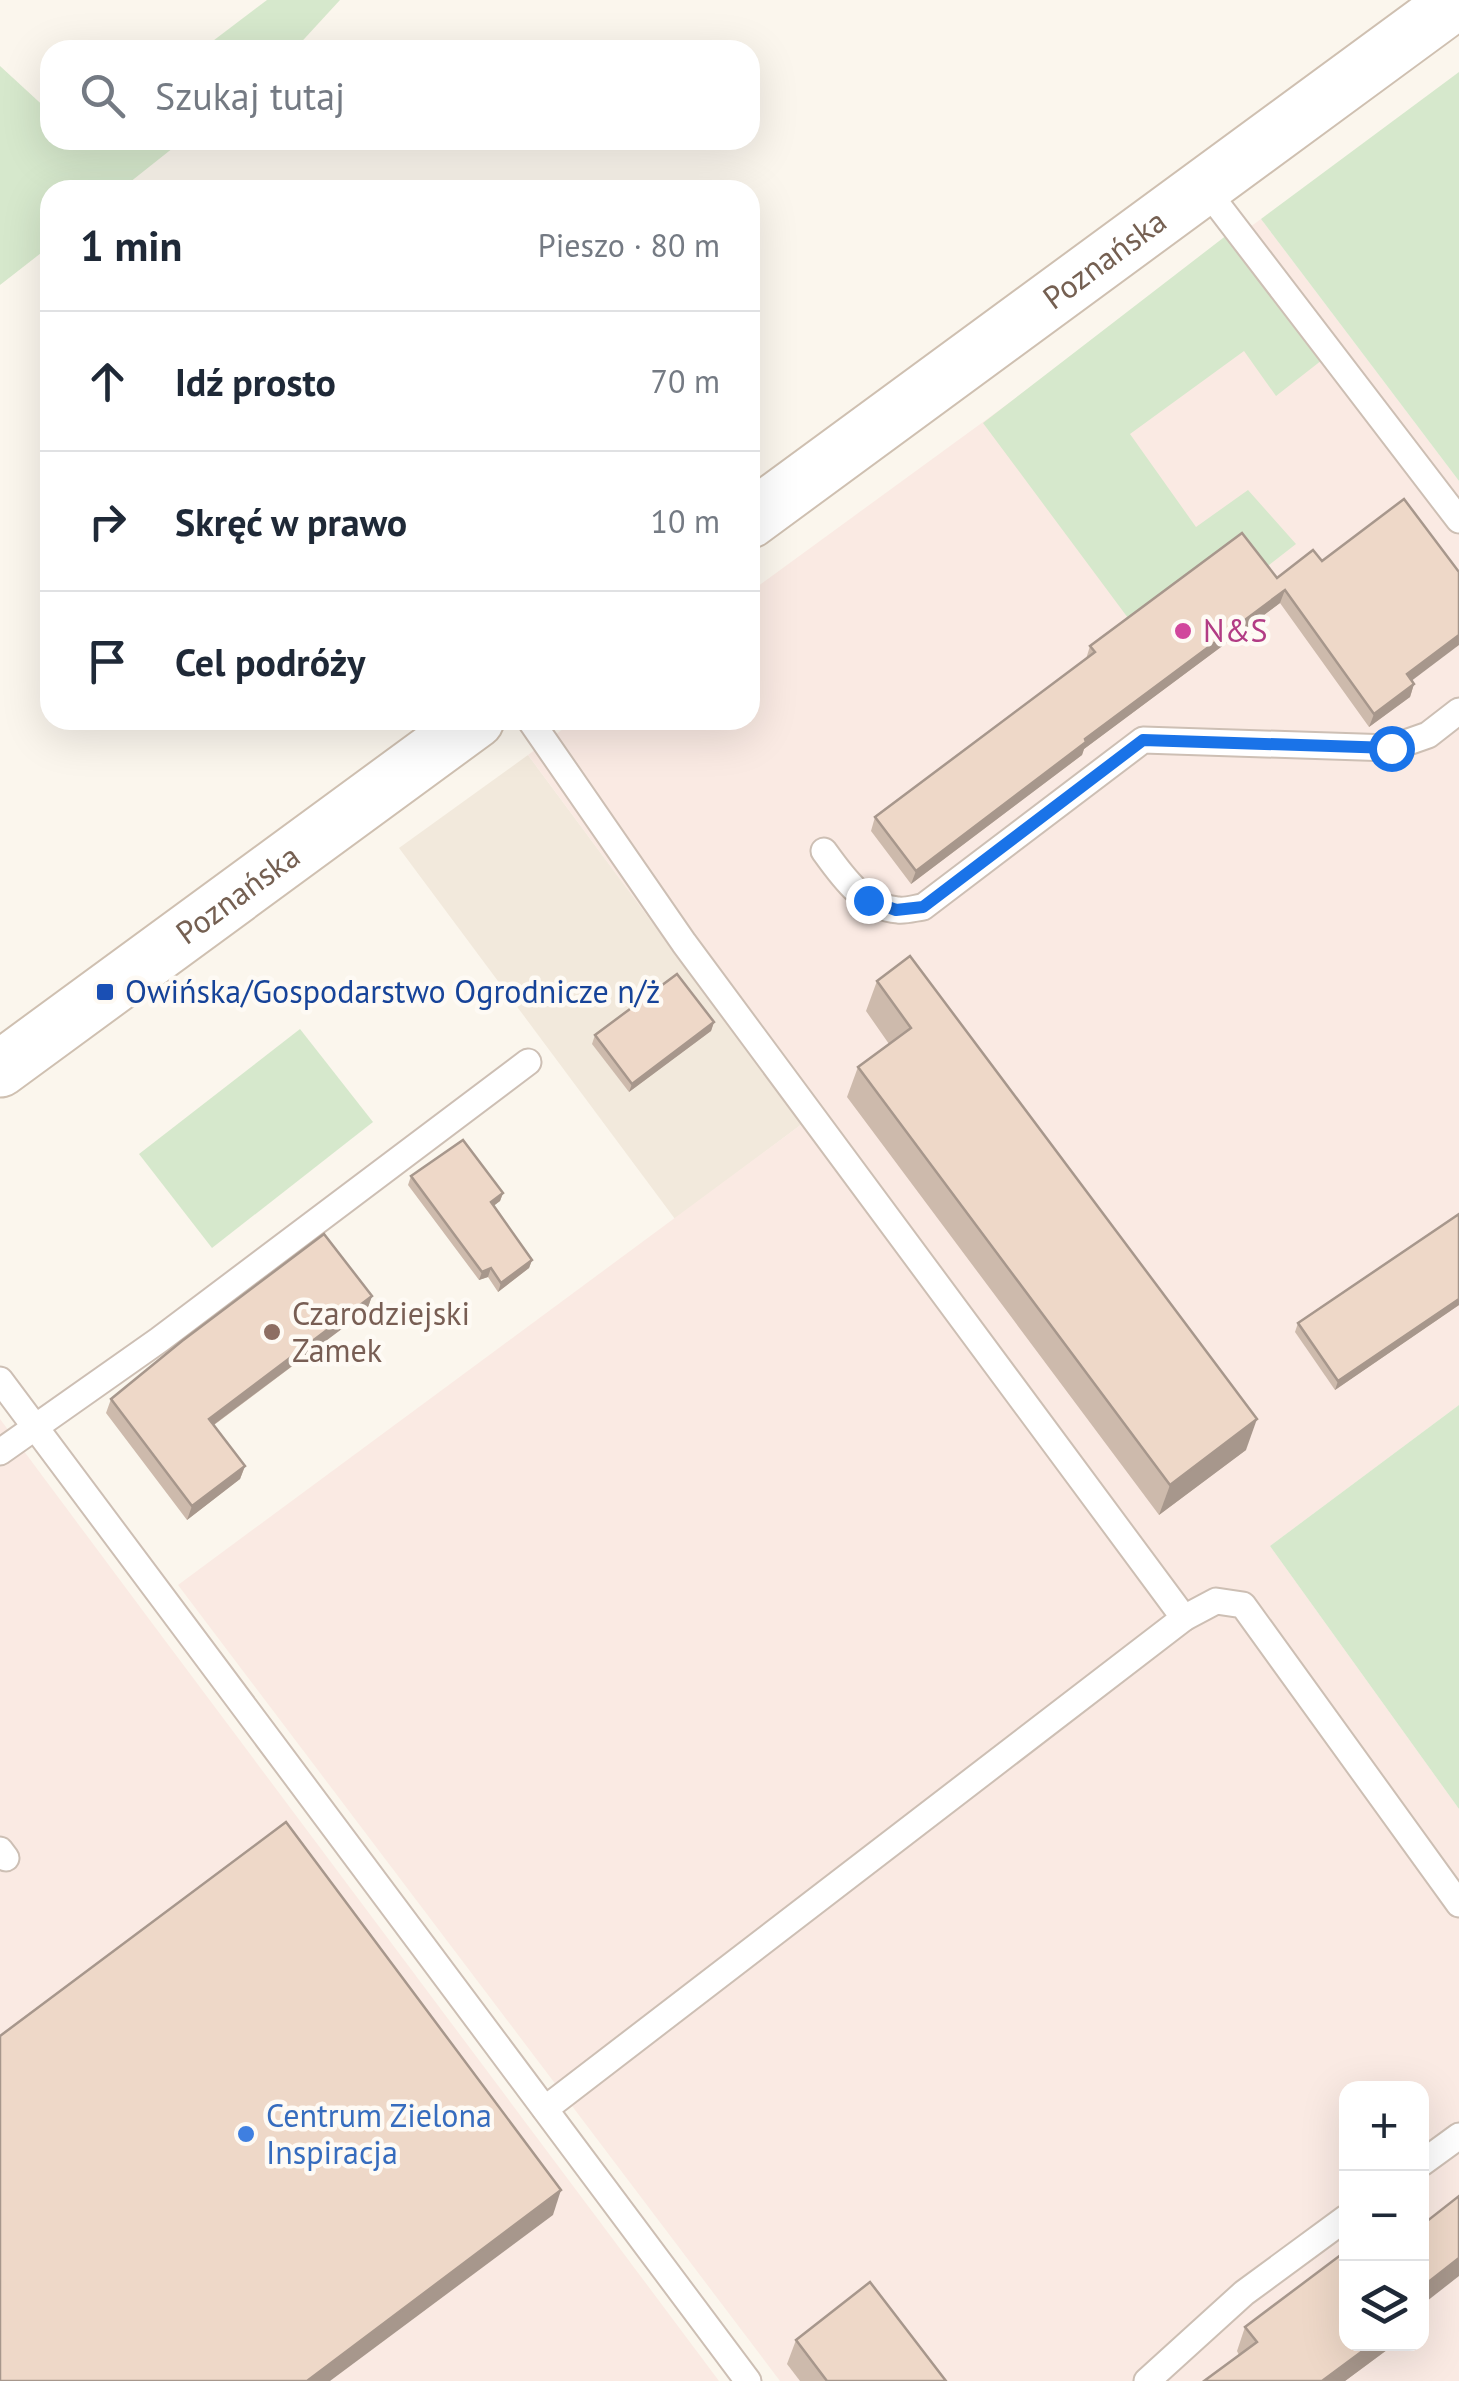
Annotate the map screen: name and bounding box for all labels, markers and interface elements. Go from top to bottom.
search box [40,40,760,150]
icon: search [75,68,130,123]
text: Szukaj tutaj [155,71,345,120]
street label: Poznańska [1034,199,1174,318]
text: 1 min [80,218,182,273]
text: Pieszo · 80 m [538,224,720,266]
icon: ahead [80,354,135,409]
text: Idź prosto [175,357,336,406]
text: 70 m [651,360,720,402]
icon: right [80,494,135,549]
text: Skręć w prawo [175,497,407,546]
text: 10 m [651,500,720,542]
place label: N&S [1203,609,1268,651]
marker: N&S [1172,620,1194,642]
icon: arrive [80,634,135,689]
text: Cel podróży [175,637,365,686]
route start [1369,726,1415,772]
street label: Poznańska [167,834,308,953]
route end [846,878,892,924]
place label: Owińska/Gospodarstwo Ogrodnicze n/ż [125,970,660,1012]
marker: Owińska/Gospodarstwo Ogrodnicze n/ż [94,981,116,1003]
place label: Czarodziejski Zamek [292,1292,470,1371]
marker: Czarodziejski Zamek [261,1321,283,1343]
map controls [1339,2081,1429,2351]
button: + [1339,2081,1429,2171]
place label: Centrum Zielona Inspiracja [266,2094,492,2173]
marker: Centrum Zielona Inspiracja [235,2123,257,2145]
button: − [1339,2171,1429,2261]
button: layers [1339,2261,1429,2351]

